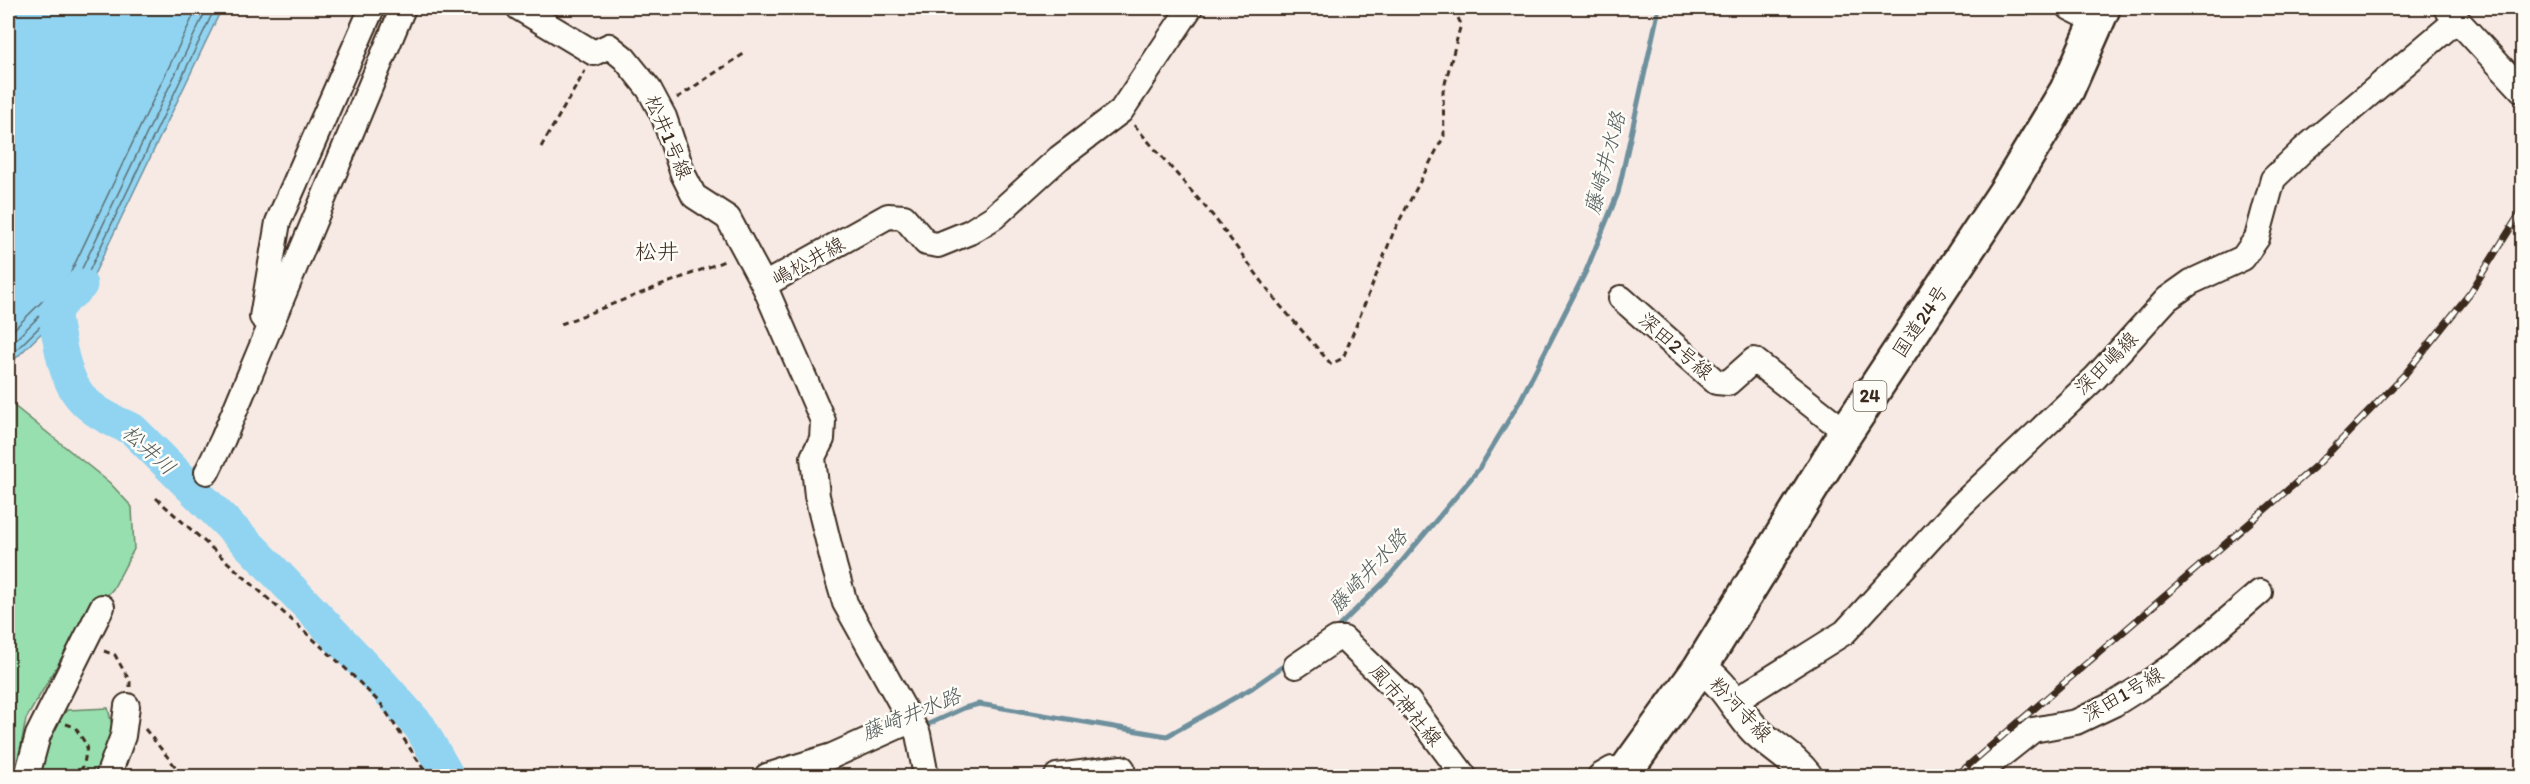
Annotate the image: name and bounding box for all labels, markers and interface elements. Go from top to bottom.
street label: 松井1号線 [641,91,697,183]
water label: 藤崎井水路 [1579,108,1630,217]
street label: 嶋松井線 [767,231,849,291]
district label: 松井 [635,238,679,265]
street label: 国道24号 [1887,280,1953,362]
street label: 深田2号線 [1634,307,1718,385]
street label: 深田嶋線 [2069,326,2143,400]
road number: 24 [1854,381,1886,411]
water label: 松井川 [118,419,181,480]
water label: 藤崎井水路 [1323,523,1413,618]
street label: 風市神社線 [1365,659,1447,751]
street label: 深田1号線 [2078,661,2168,727]
street label: 粉河寺線 [1705,672,1777,746]
water label: 藤崎井水路 [857,682,965,745]

